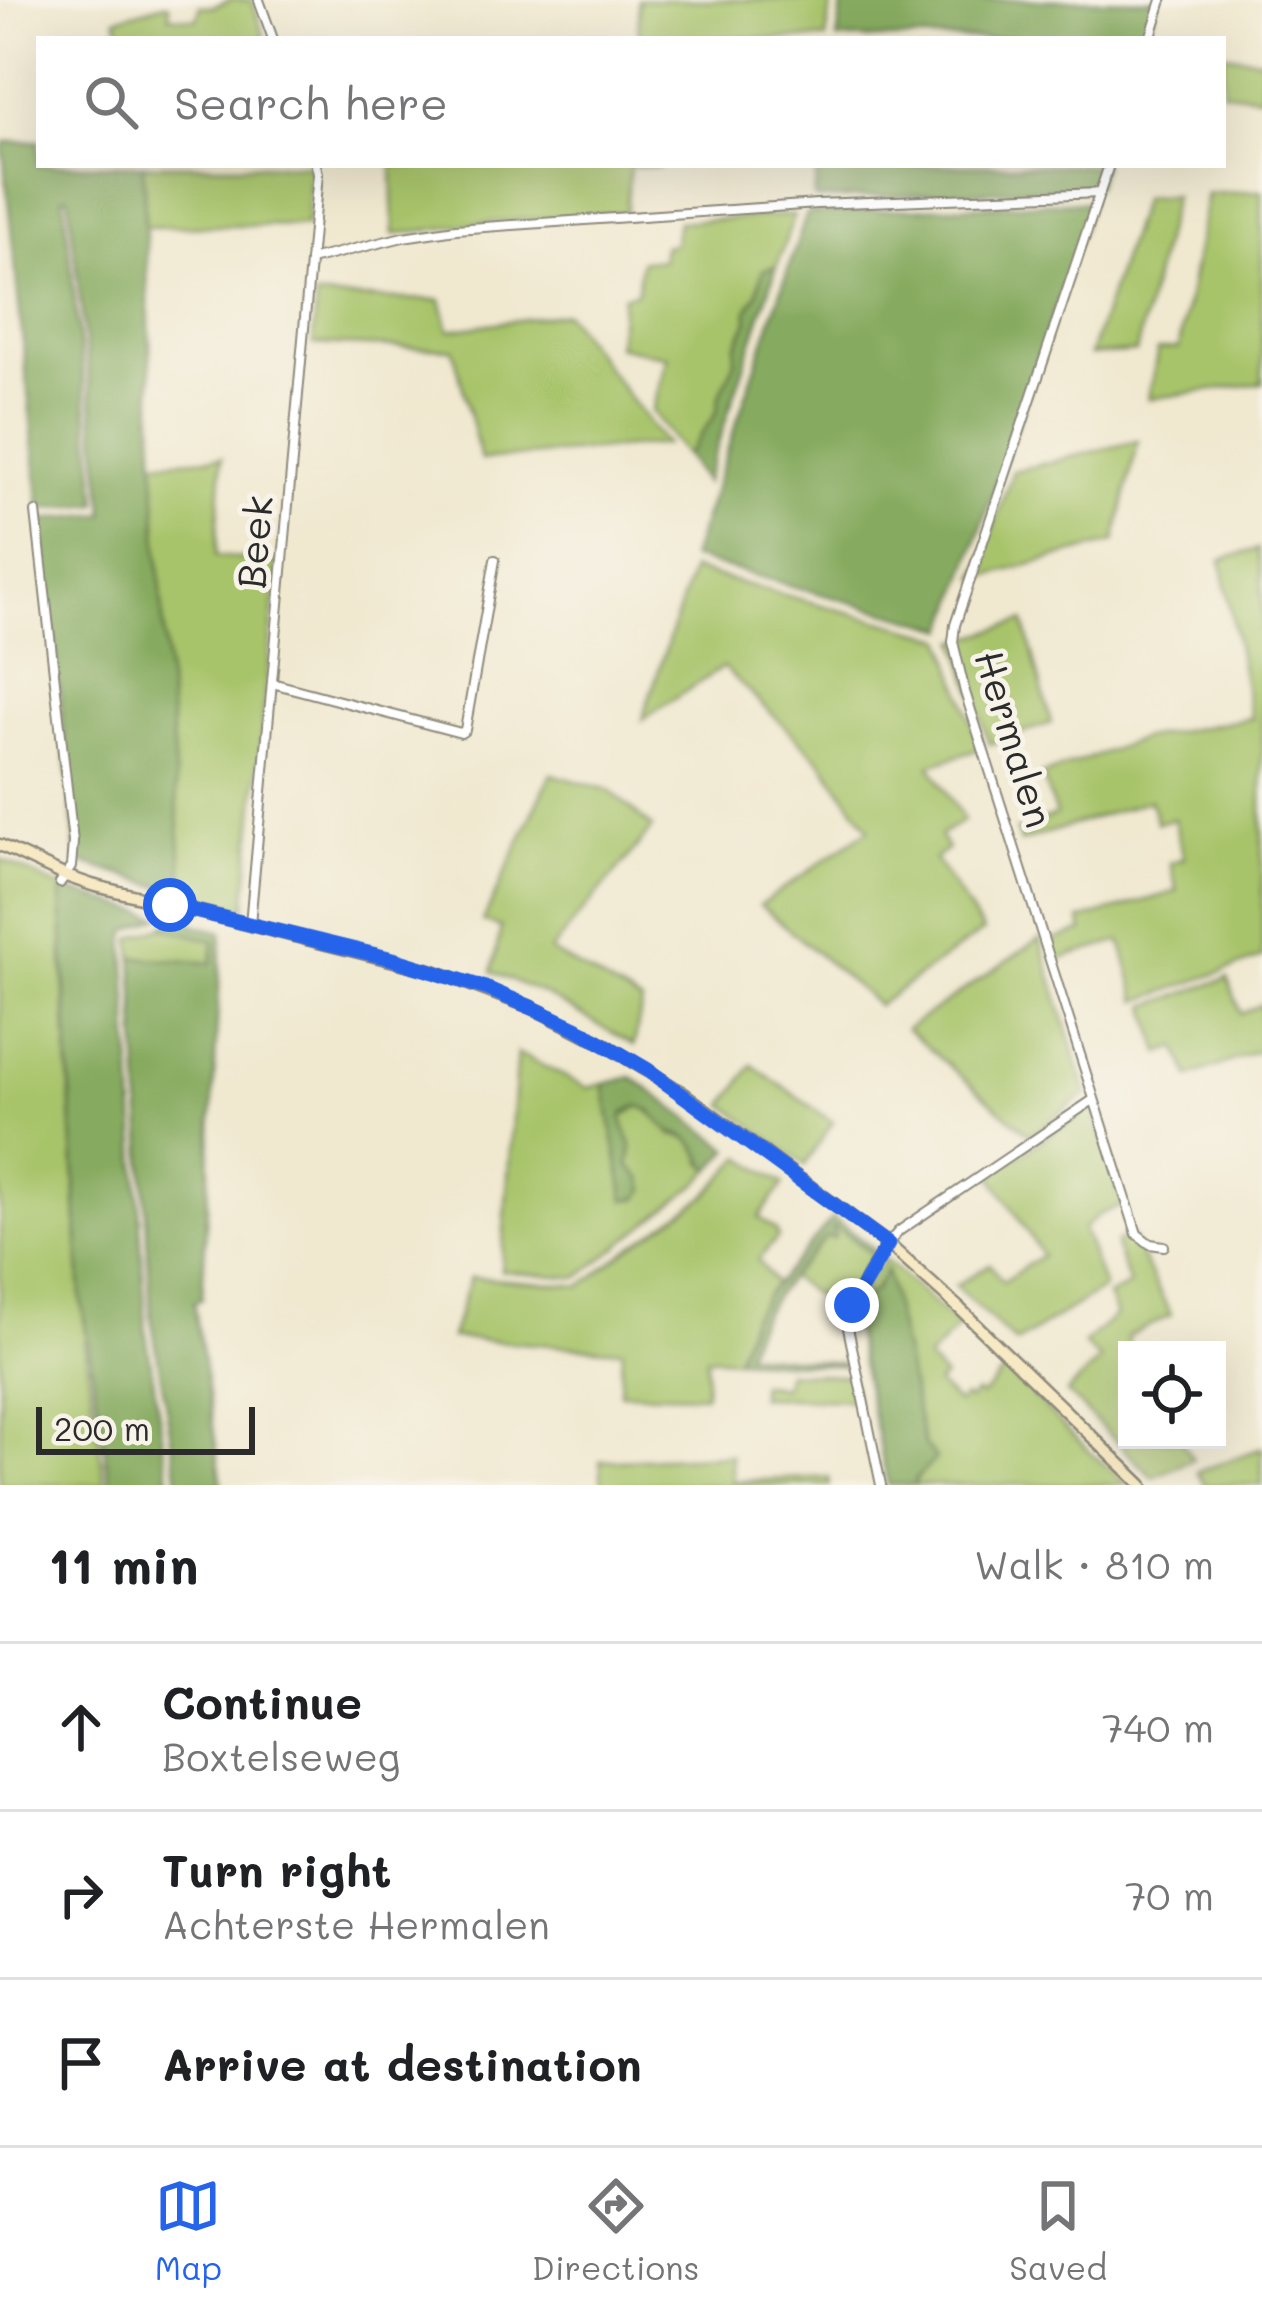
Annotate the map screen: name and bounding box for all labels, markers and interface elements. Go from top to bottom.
search box [36,36,1226,168]
icon: search [78,69,144,135]
text: Search here [174,73,448,131]
street label: Beek [224,493,283,591]
street label: Hermalen [964,644,1066,833]
route start [143,878,197,932]
route end [825,1278,879,1332]
map controls [1118,1341,1226,1449]
button: locate [1118,1341,1226,1449]
scale bar [36,1401,255,1454]
text: 200 m [54,1406,150,1449]
text: 11 min [48,1530,199,1597]
text: Walk · 810 m [974,1538,1214,1589]
text: Continue [162,1672,362,1730]
icon: ahead [48,1694,114,1760]
text: 740 m [1102,1701,1214,1752]
text: Boxtelseweg [162,1730,400,1781]
text: Turn right [162,1840,391,1898]
icon: right [48,1862,114,1928]
text: 70 m [1125,1869,1214,1920]
text: Achterste Hermalen [162,1898,550,1949]
icon: arrive [48,2030,114,2096]
text: Arrive at destination [162,2034,642,2092]
tab: Map [155,2173,222,2288]
tab: Directions [532,2173,699,2288]
tab: Saved [1009,2173,1107,2288]

